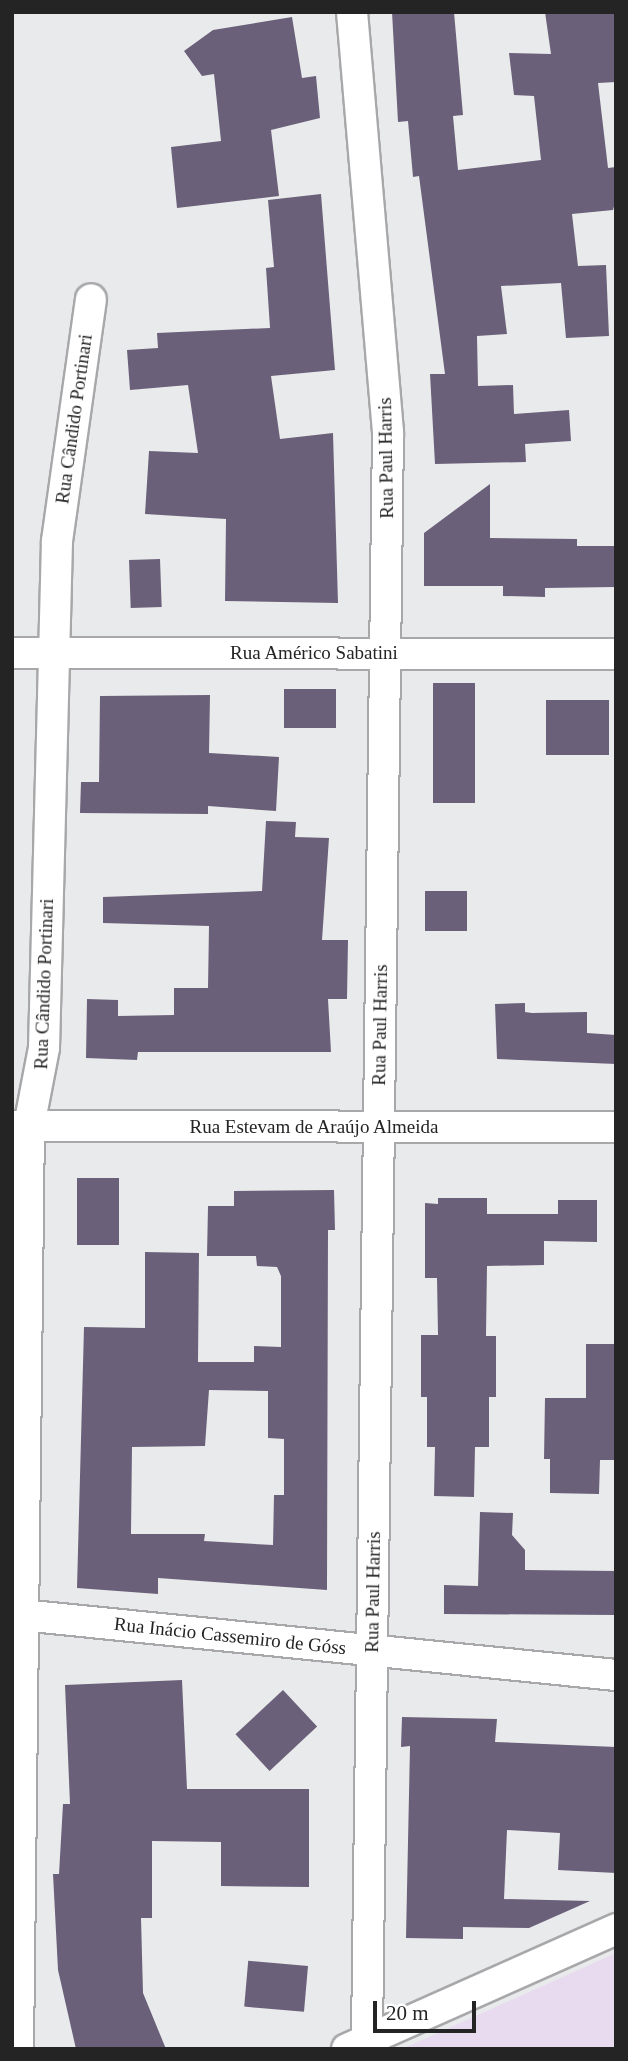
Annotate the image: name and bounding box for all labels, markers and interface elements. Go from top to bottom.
street label: Rua Cândido Portinari [51,333,97,505]
street label: Rua Paul Harris [374,397,398,519]
street label: Rua Américo Sabatini [230,642,398,664]
street label: Rua Cândido Portinari [30,898,58,1070]
street label: Rua Paul Harris [368,964,392,1086]
street label: Rua Estevam de Araújo Almeida [188,1116,440,1138]
street label: Rua Paul Harris [361,1531,385,1653]
street label: Rua Inácio Cassemiro de Góss [113,1612,347,1660]
scale bar [376,1988,479,2032]
text: 20 m [386,2001,429,2025]

